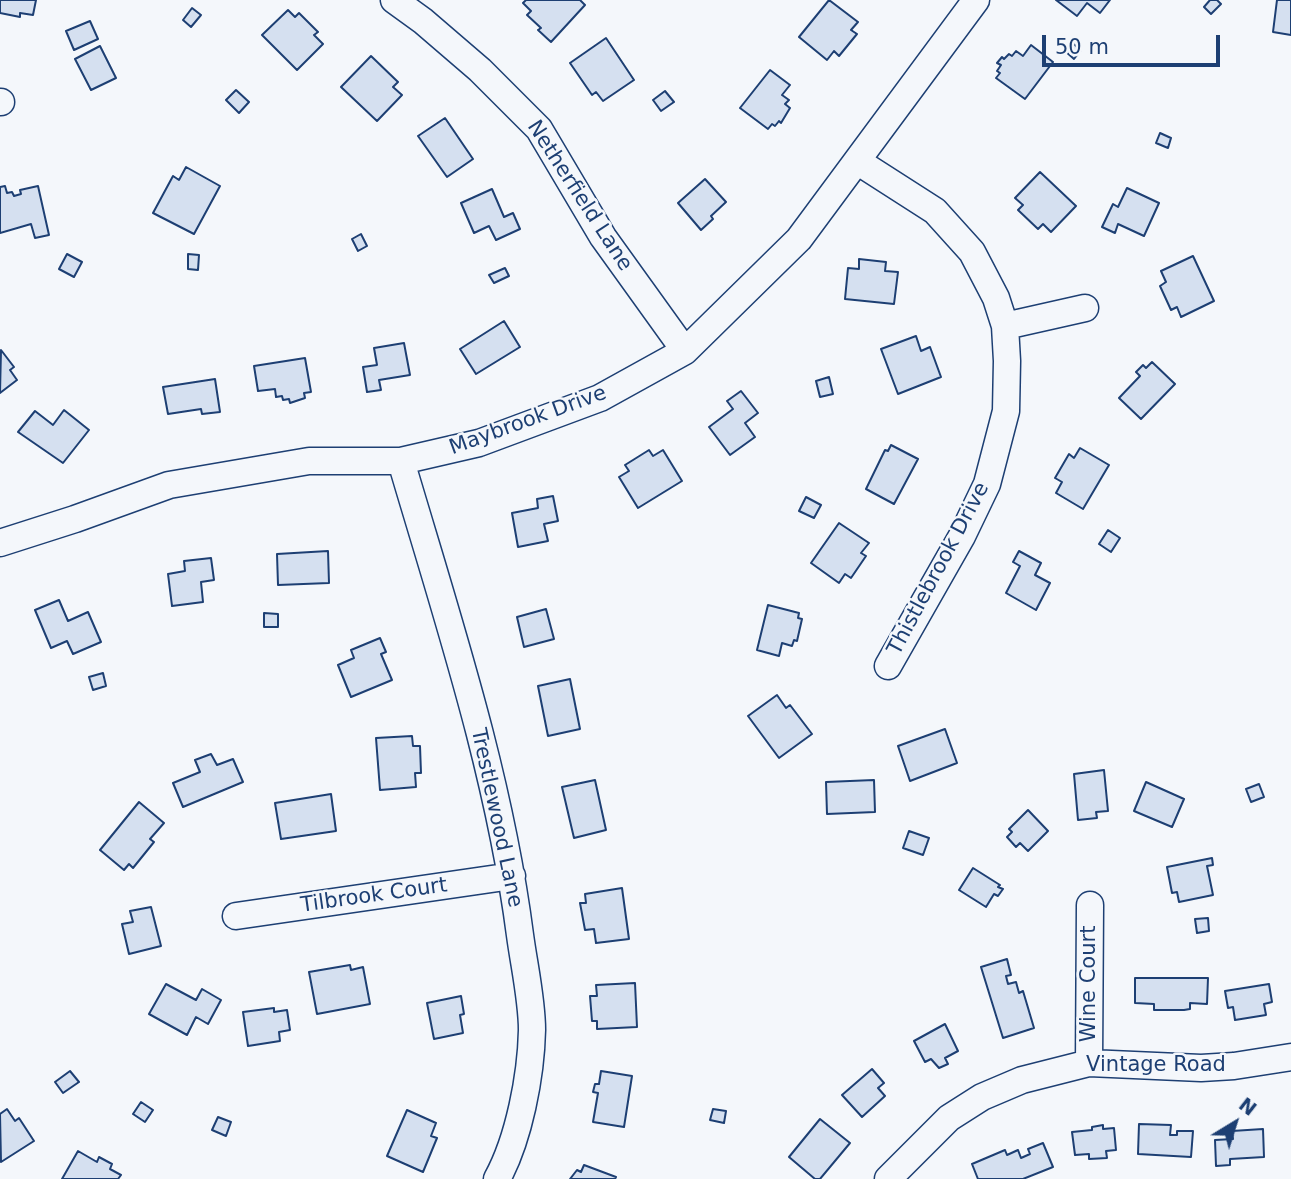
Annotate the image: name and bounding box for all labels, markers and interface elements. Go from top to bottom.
scale bar [1046,21,1224,65]
text: 50 m [1055,35,1109,59]
street label: Netherfield Lane [521,116,637,276]
street label: Maybrook Drive [446,381,610,461]
street label: Thistlebrook Drive [883,478,995,660]
street label: Trestlewood Lane [465,726,527,910]
street label: Tilbrook Court [299,873,449,919]
street label: Wine Court [1077,926,1103,1042]
street label: Vintage Road [1086,1053,1226,1079]
north arrow [1200,1088,1270,1158]
text: N [1235,1093,1261,1120]

